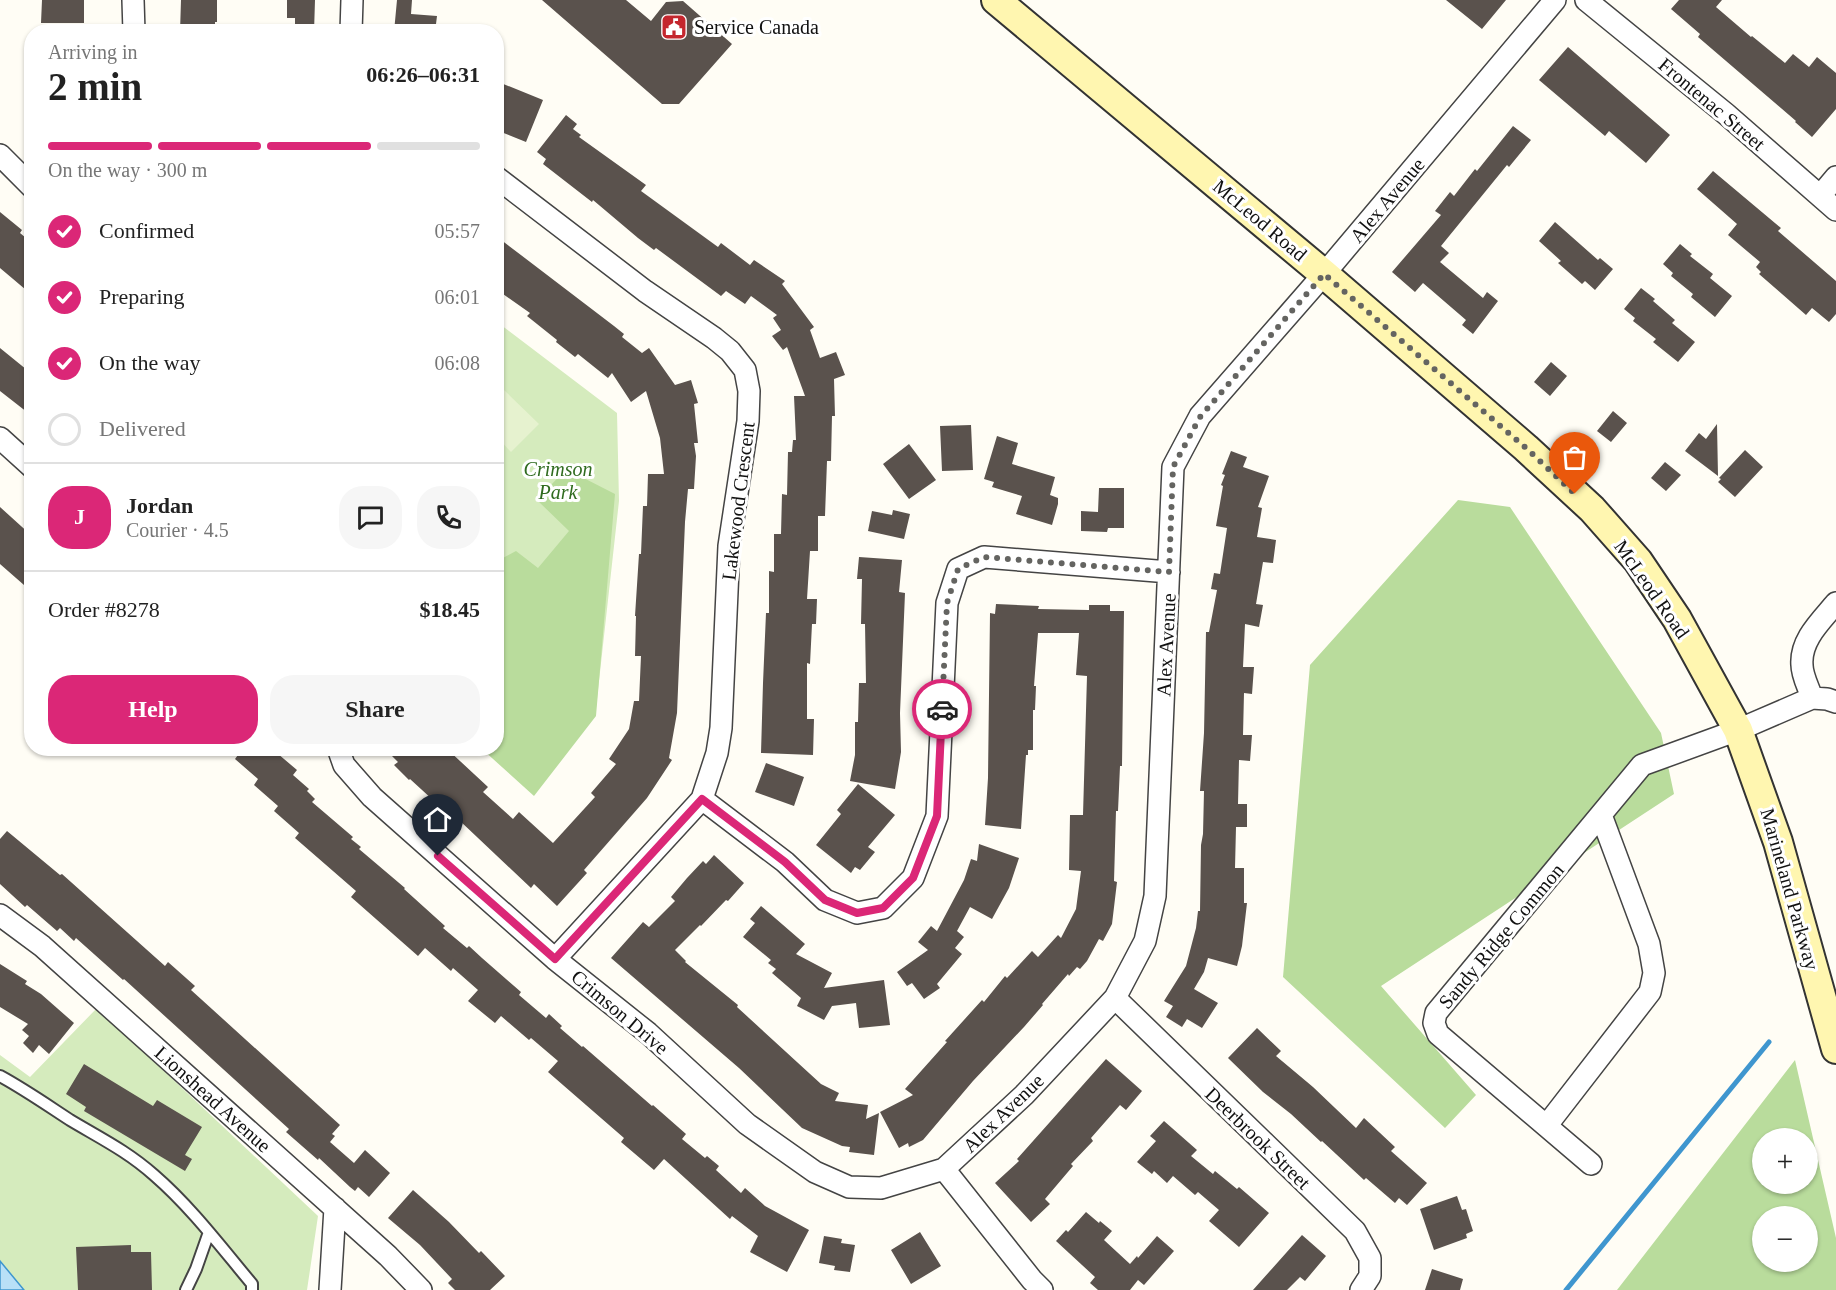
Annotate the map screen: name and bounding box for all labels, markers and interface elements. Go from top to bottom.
public building icon: Service Canada [659,12,689,42]
place label: Service Canada [694,16,819,38]
text: Arriving in [48,41,137,63]
street label: Frontenac Street [1655,53,1770,155]
text: 06:26–06:31 [366,62,480,87]
text: 2 min [48,65,142,108]
street label: Alex Avenue [1345,153,1429,247]
text: On the way · 300 m [48,159,207,181]
street label: McLeod Road [1209,175,1311,265]
icon: check [48,215,81,248]
text: Confirmed [99,218,194,243]
text: 05:57 [434,220,480,242]
icon: check [48,281,81,314]
text: Preparing [99,284,185,309]
text: 06:01 [434,286,480,308]
icon: check [48,347,81,380]
text: On the way [99,350,200,375]
text: 06:08 [434,352,480,374]
text: Delivered [99,416,186,441]
street label: Lakewood Crescent [717,420,759,581]
pin [1549,432,1600,494]
icon: bag [1558,441,1591,474]
park label: Crimson Park [524,458,592,503]
button: chat [339,486,402,549]
button: phone [417,486,480,549]
text: Jordan [126,493,193,518]
text: J [74,504,85,529]
text: Courier · 4.5 [126,519,229,541]
street label: McLeod Road [1610,536,1694,642]
street label: Alex Avenue [1152,593,1180,697]
text: Order #8278 [48,597,160,622]
text: $18.45 [420,597,480,622]
button: Help [48,675,258,744]
button: Share [270,675,480,744]
courier [912,679,972,739]
icon: car [926,693,959,726]
pin [412,794,463,856]
icon: home [421,803,454,836]
street label: Marineland Parkway [1755,806,1824,973]
street label: Sandy Ridge Common [1434,859,1569,1014]
street label: Crimson Drive [567,965,673,1059]
street label: Lionshead Avenue [151,1041,275,1157]
street label: Alex Avenue [958,1069,1048,1157]
street label: Deerbrook Street [1201,1082,1315,1194]
map controls [1752,1128,1818,1272]
button: + [1752,1128,1818,1194]
button: − [1752,1206,1818,1272]

